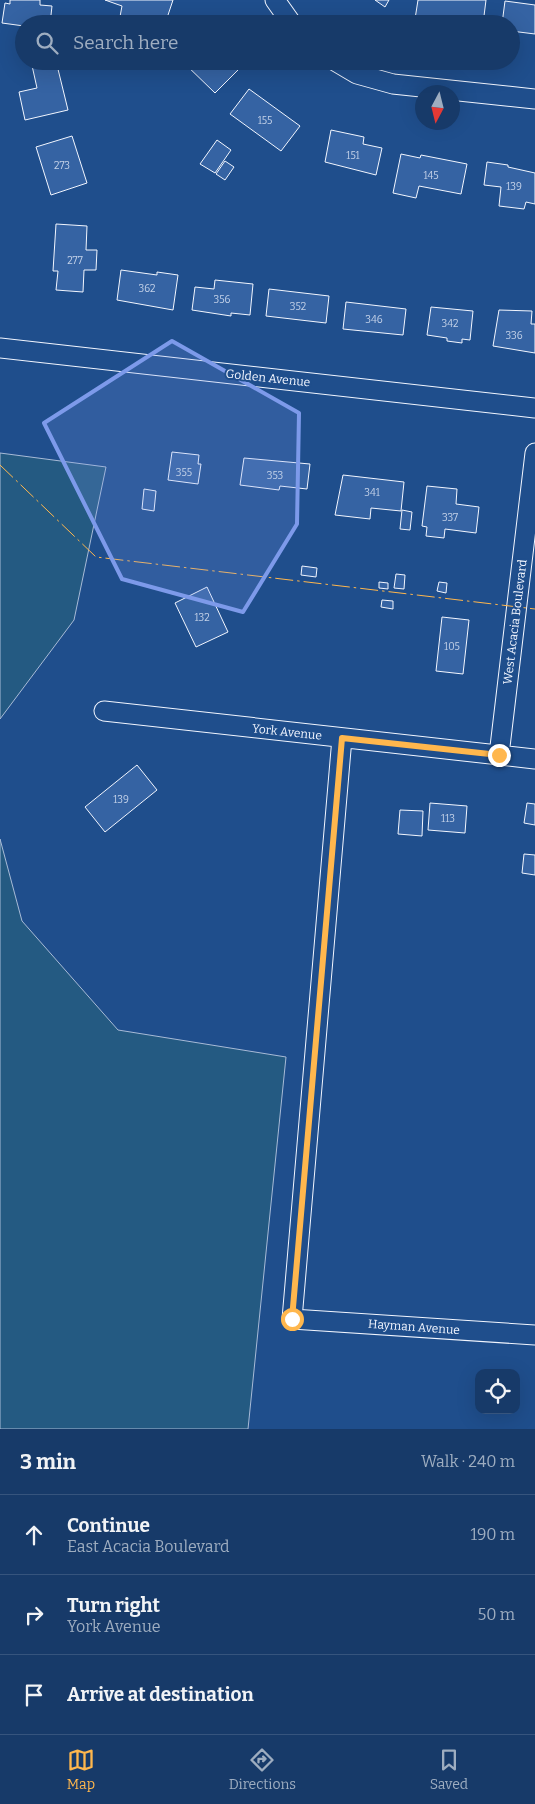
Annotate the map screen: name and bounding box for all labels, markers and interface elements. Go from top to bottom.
search box [15,15,520,70]
icon: search [33,29,61,57]
text: Search here [73,31,178,54]
north arrow [415,85,460,130]
house number: 155 [258,115,272,127]
house number: 151 [346,150,360,162]
house number: 273 [54,160,70,172]
house number: 145 [423,170,439,182]
house number: 139 [506,181,522,193]
house number: 277 [67,255,83,267]
house number: 362 [139,283,155,295]
house number: 356 [214,294,231,306]
house number: 352 [290,301,306,313]
house number: 346 [365,314,383,326]
house number: 342 [442,318,458,330]
house number: 336 [505,330,523,342]
street label: Golden Avenue [225,367,311,389]
house number: 355 [176,467,192,479]
house number: 353 [267,470,284,482]
house number: 341 [364,487,380,499]
house number: 337 [442,512,458,524]
street label: West Acacia Boulevard [500,559,530,685]
house number: 132 [194,612,210,624]
house number: 105 [444,641,460,653]
street label: York Avenue [251,721,323,743]
route end [488,744,511,767]
house number: 139 [113,794,129,806]
house number: 113 [441,813,455,825]
route start [281,1308,304,1331]
street label: Hayman Avenue [368,1317,460,1337]
map controls [475,1369,520,1414]
button: locate [475,1369,520,1414]
text: 3 min [20,1449,76,1475]
text: Walk · 240 m [421,1452,515,1471]
text: Continue [67,1514,150,1537]
icon: ahead [20,1521,48,1549]
text: 190 m [470,1525,515,1544]
text: East Acacia Boulevard [67,1537,230,1556]
text: Turn right [67,1594,160,1617]
icon: right [20,1601,48,1629]
text: 50 m [478,1605,515,1624]
text: York Avenue [67,1617,161,1636]
icon: arrive [20,1681,48,1709]
text: Arrive at destination [67,1683,254,1706]
tab: Map [67,1746,95,1793]
tab: Directions [229,1746,296,1793]
tab: Saved [430,1746,468,1793]

